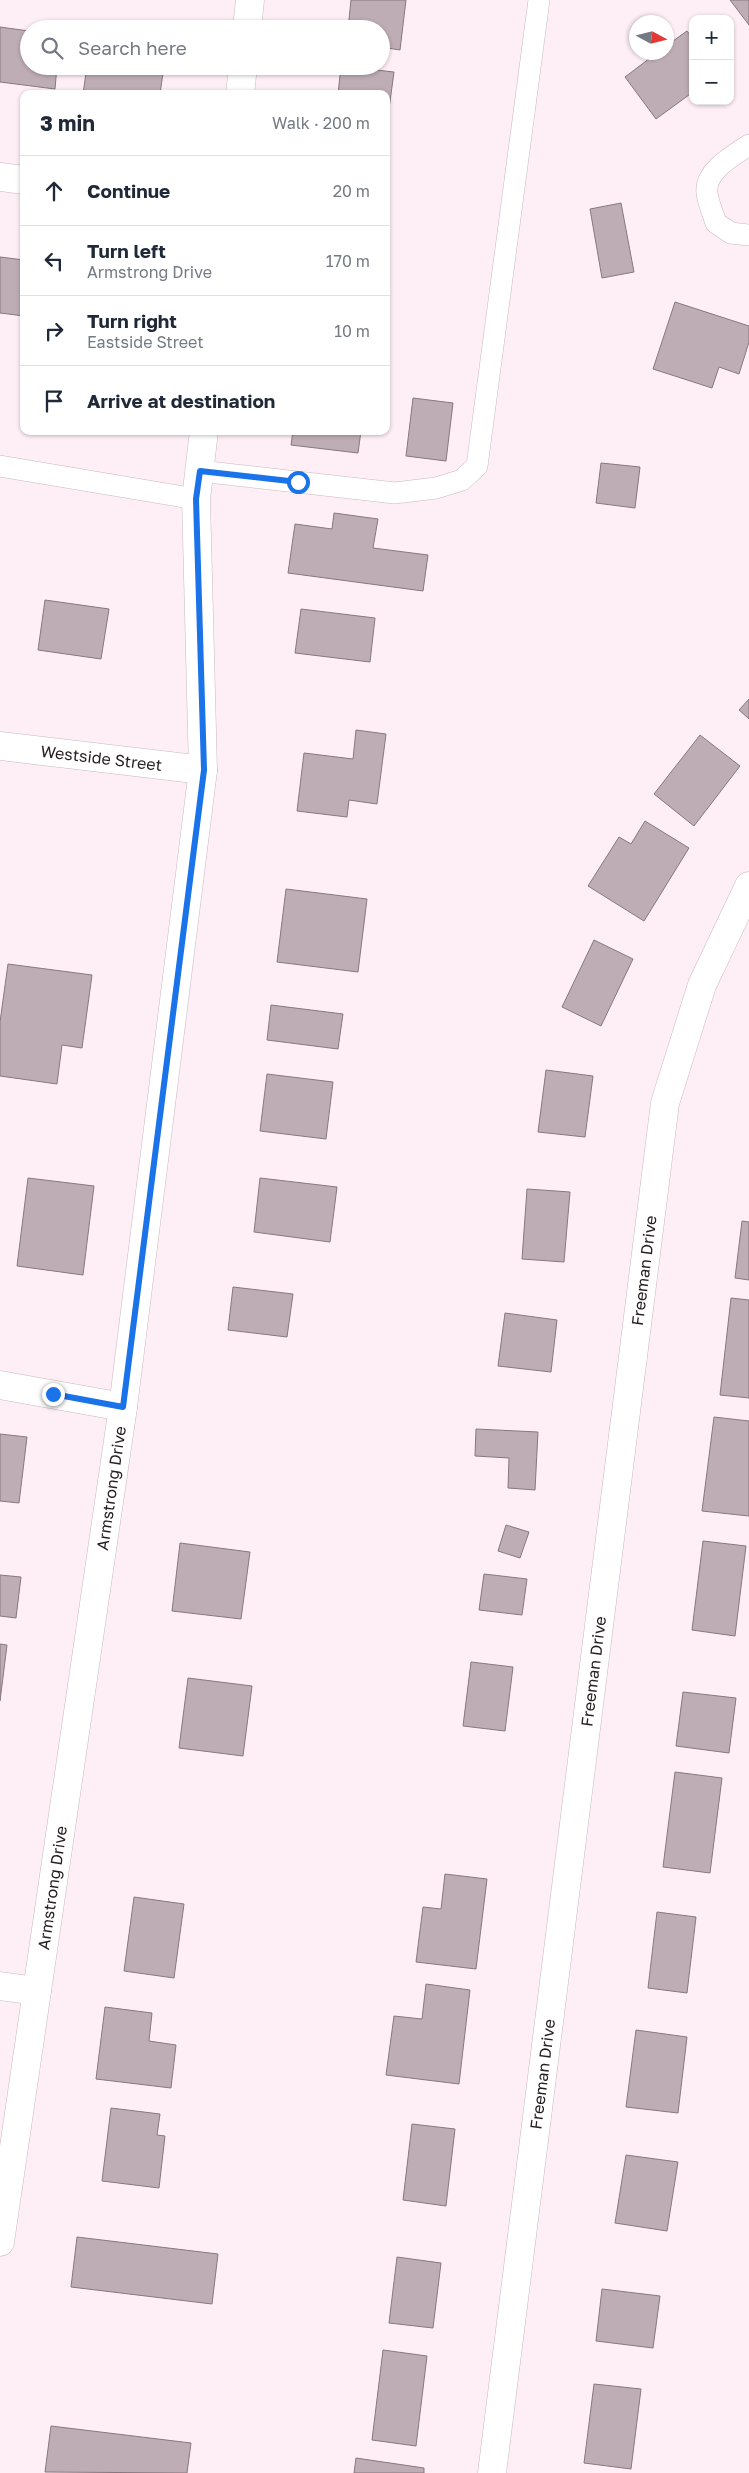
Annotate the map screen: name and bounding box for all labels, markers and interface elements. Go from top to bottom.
north arrow [629,15,674,60]
map controls [689,15,734,105]
button: + [689,15,734,60]
search box [20,20,390,75]
icon: search [38,34,66,62]
text: Search here [78,36,187,59]
button: − [689,60,734,105]
text: 3 min [40,110,95,136]
text: Walk · 200 m [272,113,370,133]
icon: ahead [40,177,68,205]
text: Continue [87,179,170,202]
text: 20 m [333,181,370,201]
text: Turn left [87,239,166,262]
icon: left [40,247,68,275]
text: 170 m [326,251,370,271]
text: Armstrong Drive [87,262,212,282]
text: Turn right [87,309,177,332]
icon: right [40,317,68,345]
text: 10 m [334,321,370,341]
text: Eastside Street [87,332,204,352]
icon: arrive [40,387,68,415]
text: Arrive at destination [87,389,275,412]
route start [287,471,310,494]
street label: Westside Street [39,741,163,775]
street label: Freeman Drive [627,1214,661,1327]
route end [42,1383,65,1406]
street label: Armstrong Drive [92,1425,130,1551]
street label: Freeman Drive [576,1615,610,1728]
street label: Armstrong Drive [33,1824,71,1951]
street label: Freeman Drive [525,2018,559,2130]

